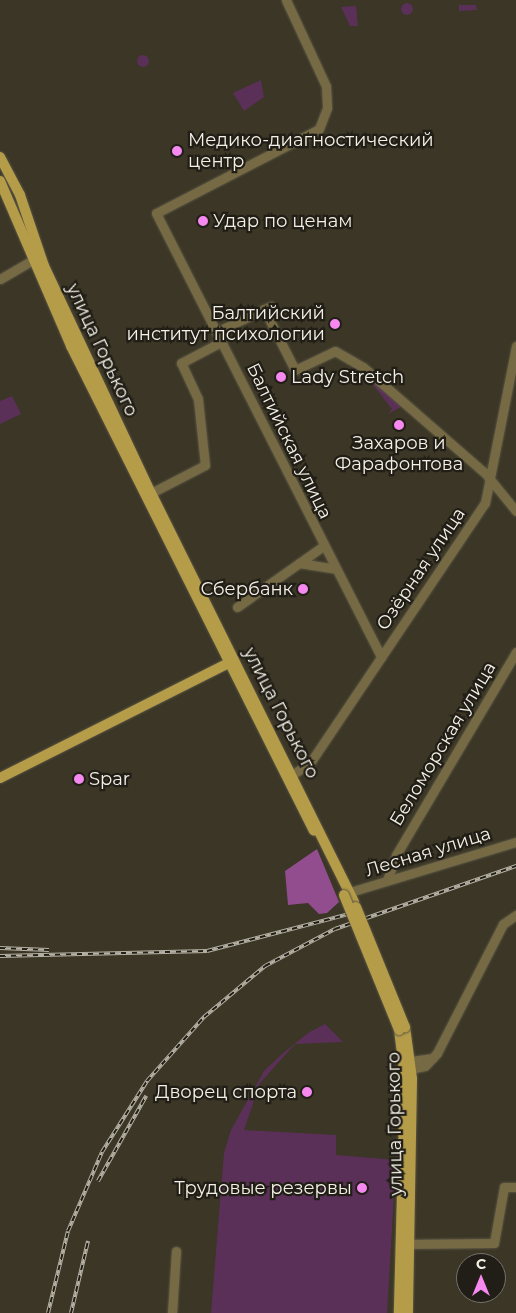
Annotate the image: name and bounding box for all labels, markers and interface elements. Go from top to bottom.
place label: Медико-диагностический центр [188,130,434,172]
marker: Медико-диагностический центр [170,144,184,158]
place label: Удар по ценам [213,210,352,232]
marker: Удар по ценам [197,215,209,227]
street label: улица Горького [62,280,142,420]
place label: Балтийский институт психологии [126,303,325,346]
marker: Балтийский институт психологии [329,318,341,330]
street label: Балтийская улица [242,359,336,523]
place label: Lady Stretch [291,366,404,388]
marker: Lady Stretch [275,371,287,383]
marker: Захаров и Фарафонтова [393,419,405,431]
place label: Захаров и Фарафонтова [335,433,463,476]
street label: Озёрная улица [372,504,470,634]
place label: Сбербанк [201,578,293,600]
marker: Сбербанк [297,583,309,595]
street label: улица Горького [239,644,323,782]
street label: Беломорская улица [385,658,501,830]
place label: Spar [89,768,130,790]
marker: Spar [73,773,85,785]
street label: Лесная улица [363,823,493,881]
street label: улица Горького [383,1052,407,1196]
place label: Дворец спорта [155,1081,297,1103]
marker: Дворец спорта [301,1086,313,1098]
place label: Трудовые резервы [174,1177,352,1199]
marker: Трудовые резервы [356,1182,368,1194]
north arrow [456,1253,506,1303]
text: С [476,1255,486,1273]

